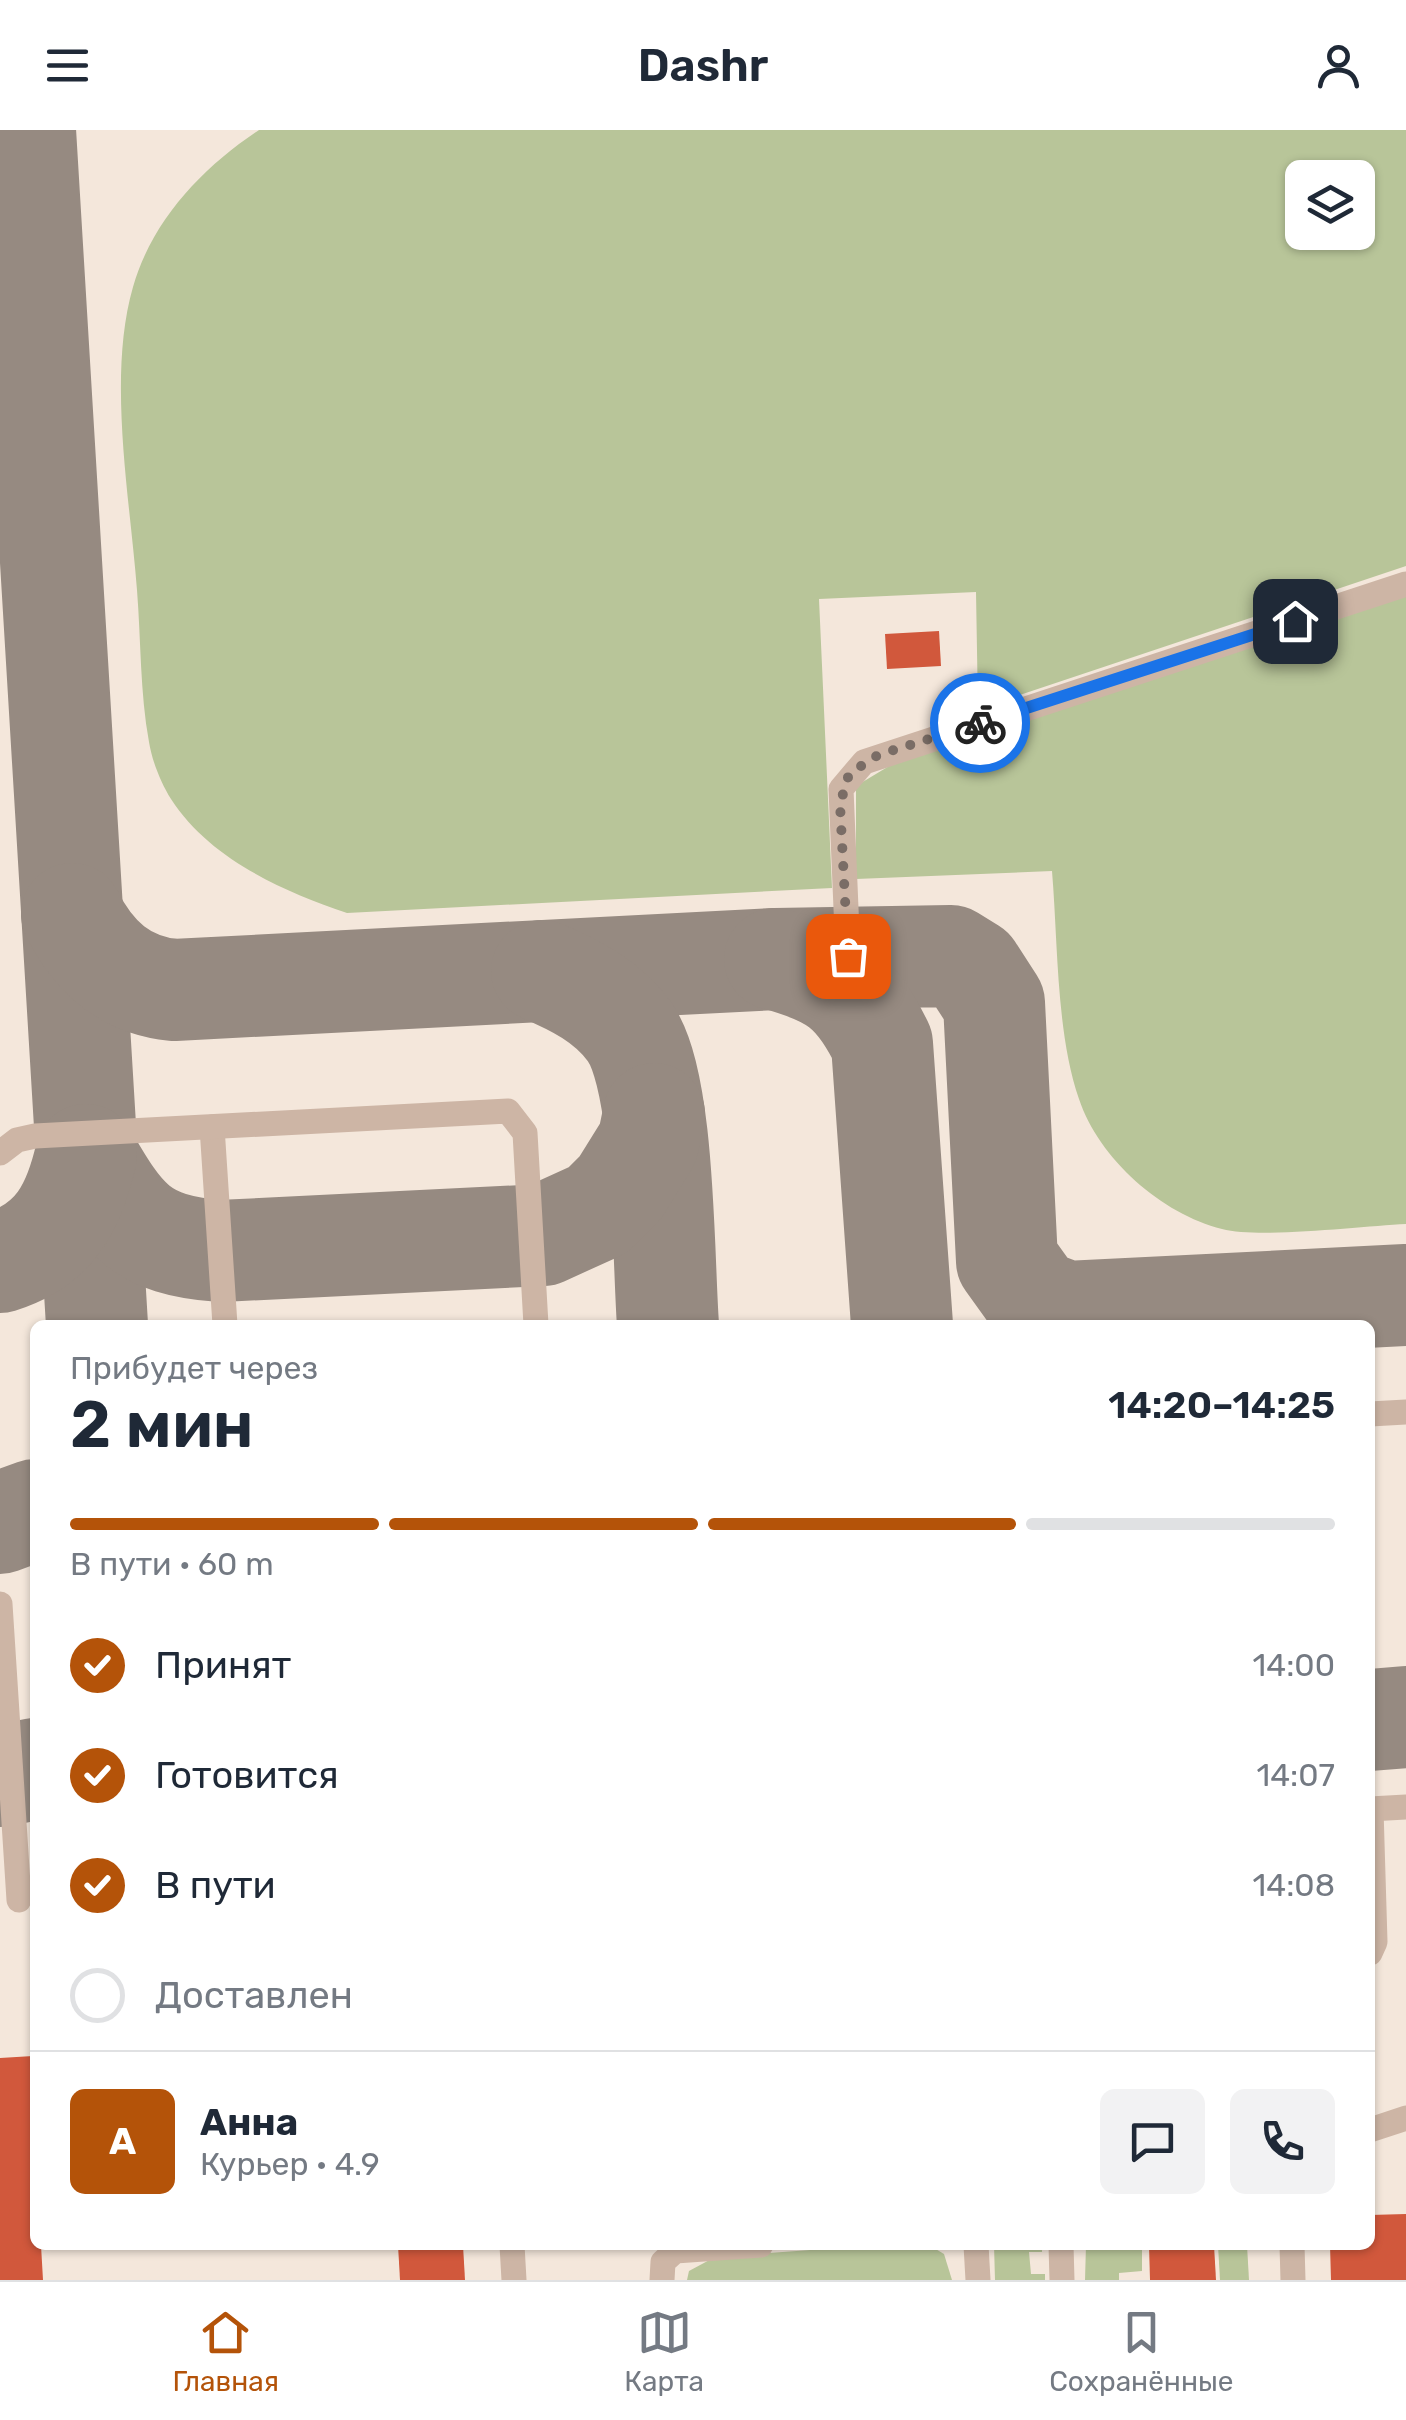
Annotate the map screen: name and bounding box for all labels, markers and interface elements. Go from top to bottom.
icon: menu [40,38,95,93]
icon: person [1311,38,1366,93]
text: Dashr [638,39,768,92]
map controls [1285,160,1375,250]
button: layers [1285,160,1375,250]
pin [1253,579,1338,664]
icon: home [1268,594,1323,649]
courier [930,673,1030,773]
icon: bike [953,696,1008,751]
pin [806,914,891,999]
icon: bag [821,929,876,984]
text: Прибудет через [70,1349,318,1387]
text: 14:20–14:25 [1108,1382,1335,1428]
text: 2 мин [70,1386,254,1463]
text: В пути · 60 m [70,1545,274,1583]
icon: check [70,1638,125,1693]
text: Принят [155,1642,291,1688]
text: 14:00 [1253,1646,1335,1684]
icon: check [70,1748,125,1803]
text: Готовится [155,1752,339,1798]
text: 14:07 [1257,1756,1335,1794]
icon: check [70,1858,125,1913]
text: В пути [155,1862,276,1908]
text: 14:08 [1253,1866,1335,1904]
text: Доставлен [155,1972,353,2018]
button: chat [1100,2089,1205,2194]
button: phone [1230,2089,1335,2194]
text: Анна [200,2099,298,2145]
text: А [109,2118,136,2164]
text: Курьер · 4.9 [200,2145,380,2183]
tab: Главная [173,2305,279,2398]
tab: Карта [624,2305,704,2398]
tab: Сохранённые [1049,2305,1233,2398]

